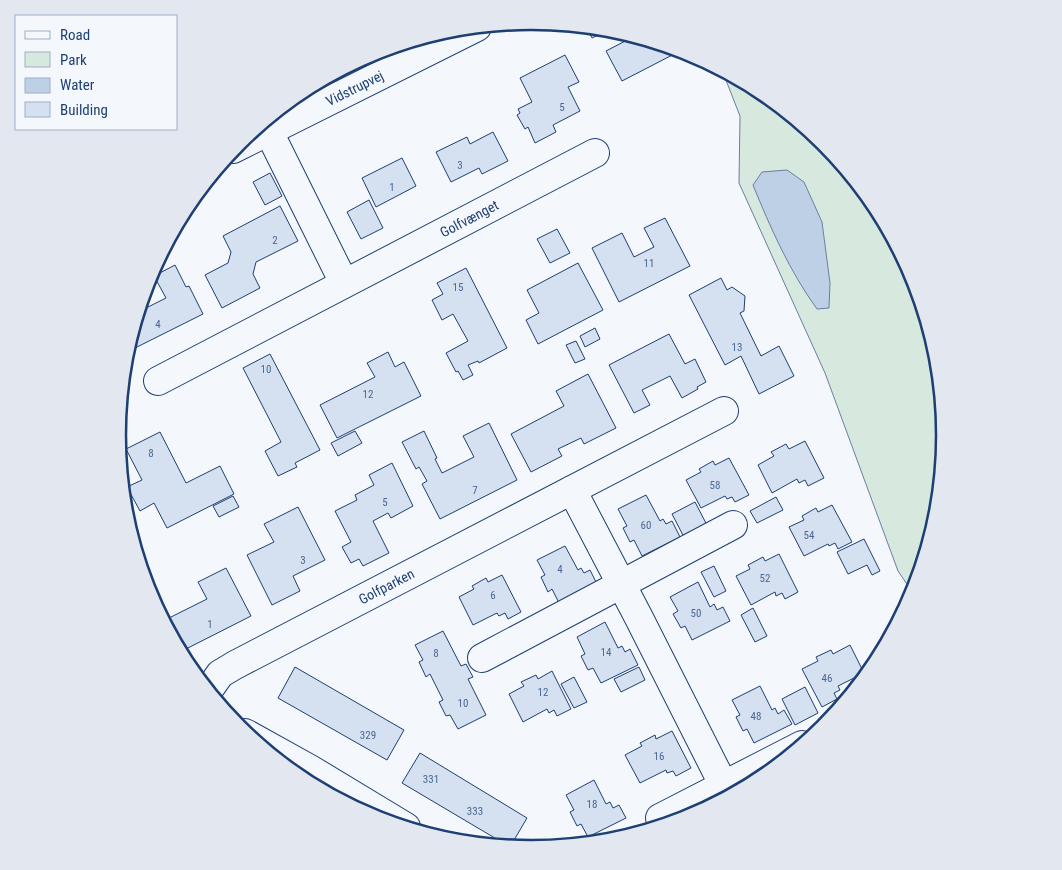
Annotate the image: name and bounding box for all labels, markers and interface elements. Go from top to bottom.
legend [15,15,178,130]
text: Road [60,26,90,44]
text: Park [60,51,87,69]
street label: Vidstrupvej [323,67,386,109]
text: Water [60,76,95,94]
text: Building [60,101,108,119]
house number: 5 [559,101,565,114]
house number: 3 [457,159,463,172]
house number: 1 [389,181,395,194]
street label: Golfvænget [437,197,501,240]
house number: 2 [272,234,278,247]
house number: 11 [644,257,654,270]
house number: 15 [453,281,463,294]
house number: 4 [155,318,161,331]
house number: 13 [732,341,742,354]
house number: 10 [261,363,271,376]
house number: 12 [363,388,373,401]
house number: 8 [148,447,154,460]
house number: 58 [710,479,720,492]
house number: 7 [472,484,478,497]
house number: 5 [382,496,388,509]
house number: 60 [641,519,651,532]
house number: 54 [804,529,815,542]
house number: 3 [300,554,306,567]
house number: 4 [557,563,563,576]
street label: Golfparken [356,565,417,607]
house number: 52 [760,572,770,585]
house number: 6 [490,589,496,602]
house number: 50 [691,607,701,620]
house number: 1 [207,618,213,631]
house number: 14 [601,646,612,659]
house number: 8 [433,647,439,660]
house number: 46 [822,672,832,685]
house number: 12 [538,686,548,699]
house number: 10 [458,697,468,710]
house number: 48 [751,710,761,723]
house number: 329 [360,729,376,742]
house number: 16 [654,750,664,763]
house number: 331 [423,773,439,786]
house number: 18 [587,798,597,811]
house number: 333 [467,805,483,818]

